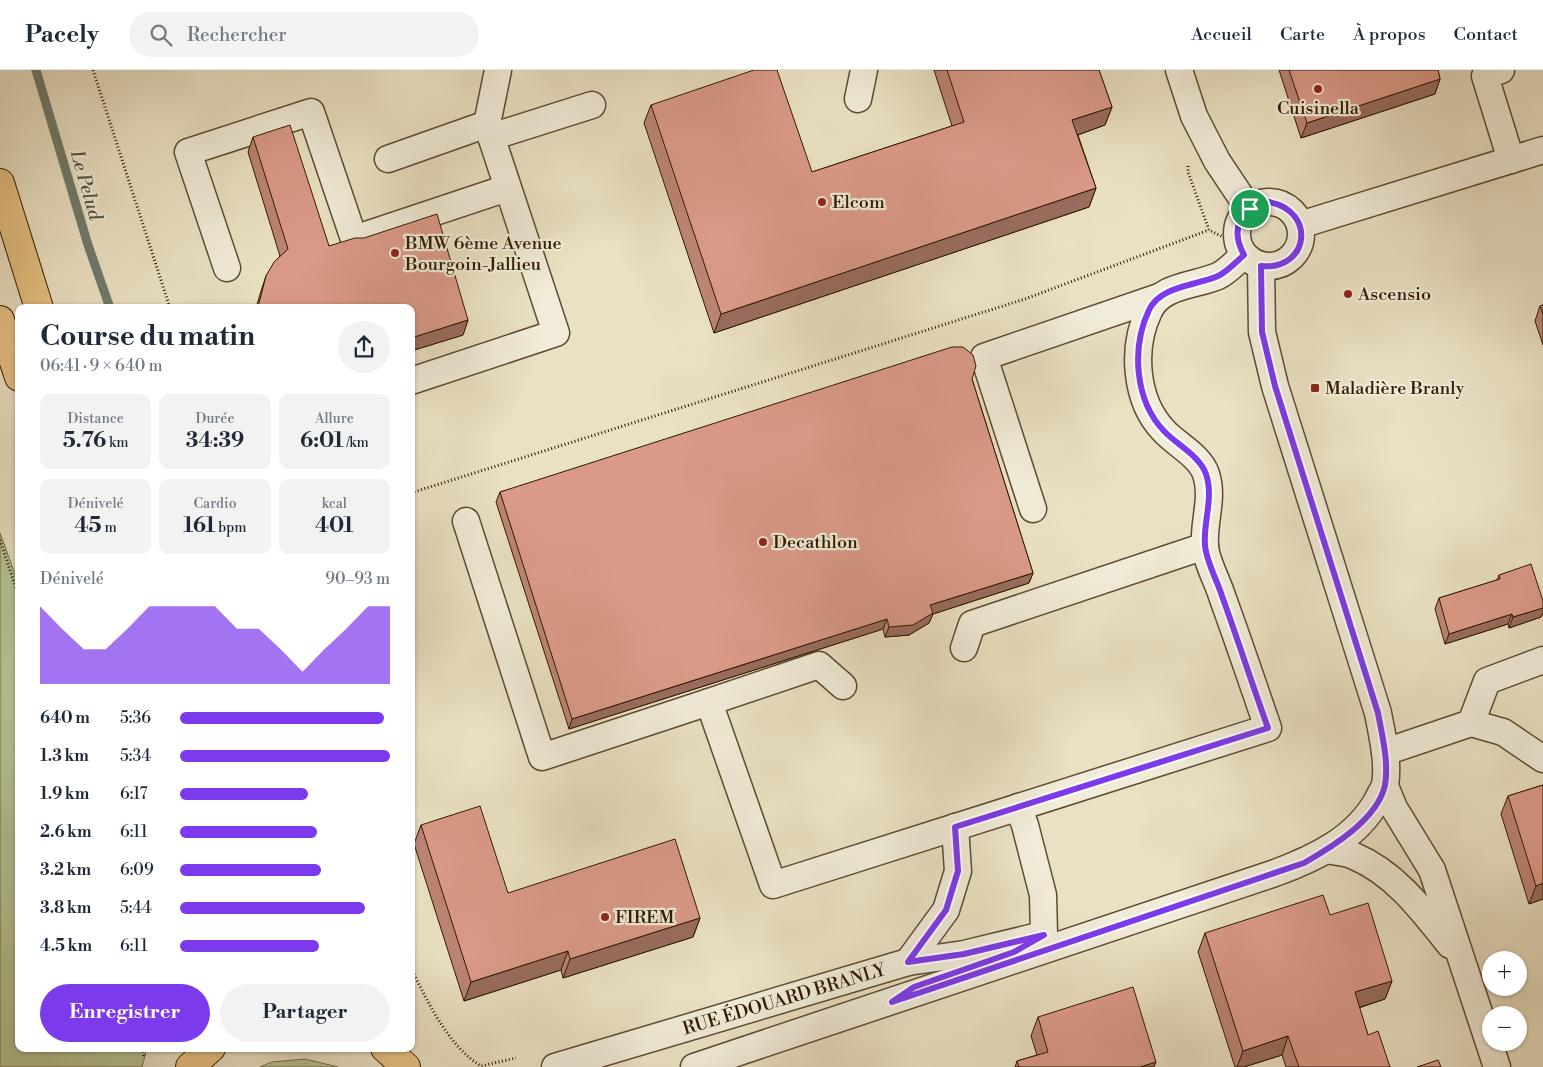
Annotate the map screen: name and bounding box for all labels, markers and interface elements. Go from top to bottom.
search box [129,12,479,57]
text: Pacely [25,20,99,50]
icon: search [147,21,175,49]
text: Rechercher [187,23,287,47]
text: Accueil [1191,23,1252,46]
text: Carte [1280,23,1325,46]
text: À propos [1353,23,1426,46]
text: Contact [1454,23,1518,46]
marker: Cuisinella [1312,83,1324,95]
place label: Cuisinella [1277,97,1360,120]
water label: Le Pelud [64,147,108,224]
pin [1229,188,1271,230]
place label: Elcom [832,191,885,214]
icon: arrive [1236,195,1264,223]
marker: Elcom [816,196,828,208]
place label: BMW 6ème Avenue Bourgoin-Jallieu [404,232,562,276]
marker: BMW 6ème Avenue Bourgoin-Jallieu [389,247,401,259]
place label: Ascensio [1357,283,1431,306]
marker: Ascensio [1342,288,1354,300]
text: Course du matin [40,319,255,354]
button: share [338,321,390,373]
text: 06:41 · 9 × 640 m [40,356,163,376]
place label: Maladière Branly [1325,377,1465,400]
marker: Maladière Branly [1309,382,1321,394]
text: Distance [67,410,124,428]
text: Durée [196,410,234,428]
text: Allure [315,410,354,428]
text: 5.76 [63,428,106,454]
text: 34:39 [186,428,244,454]
text: 6:01 [300,428,344,454]
text: km [106,434,129,452]
text: /km [344,434,369,452]
text: Dénivelé [68,495,124,513]
text: Cardio [193,495,237,513]
text: kcal [322,495,347,513]
text: 45 [75,513,102,539]
text: 161 [183,513,215,539]
text: 401 [315,513,354,539]
text: m [102,519,117,537]
text: bpm [215,519,247,537]
place label: Decathlon [773,531,858,554]
marker: Decathlon [757,536,769,548]
text: Dénivelé [40,569,104,589]
text: 90–93 m [325,569,390,589]
text: 640 m [40,708,90,728]
text: 5:36 [120,708,151,728]
text: 1.3 km [40,746,89,766]
text: 5:34 [120,746,151,766]
text: 1.9 km [40,784,89,804]
text: 6:17 [120,784,147,804]
text: 2.6 km [40,822,91,842]
text: 6:11 [120,822,148,842]
text: 3.2 km [40,860,91,880]
text: 6:09 [120,860,154,880]
text: 3.8 km [40,898,91,918]
text: 5:44 [120,898,152,918]
place label: FIREM [615,906,675,929]
marker: FIREM [599,911,611,923]
text: 4.5 km [40,936,92,956]
text: 6:11 [120,936,148,956]
map controls [1482,951,1527,1051]
button: + [1482,951,1527,996]
street label: RUE ÉDOUARD BRANLY [680,958,890,1040]
button: Enregistrer [40,984,210,1042]
button: Partager [220,984,390,1042]
button: − [1482,1006,1527,1051]

